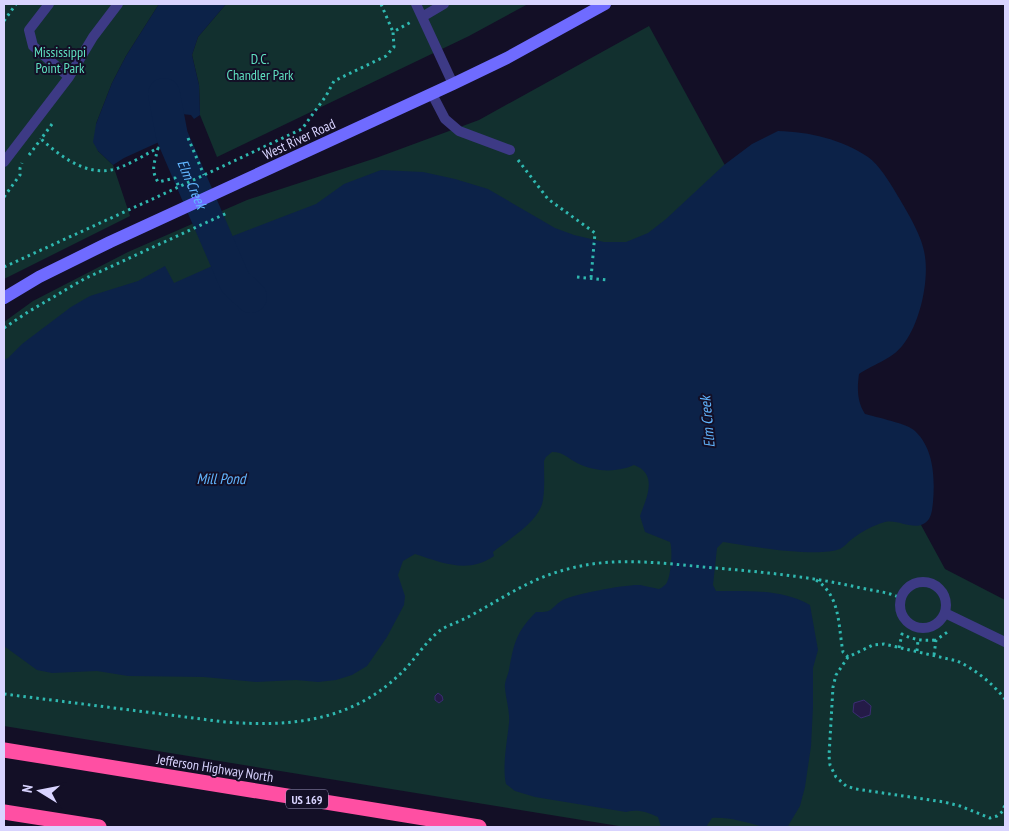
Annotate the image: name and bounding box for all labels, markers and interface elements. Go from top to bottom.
park label: Mississippi Point Park [34,43,86,77]
park label: D.C. Chandler Park [226,50,294,84]
street label: West River Road [260,114,338,164]
water label: Elm Creek [174,156,213,214]
water label: Elm Creek [695,393,719,449]
water label: Mill Pond [197,469,248,488]
street label: Jefferson Highway North [154,750,275,786]
north arrow [15,766,65,816]
text: N [18,783,37,794]
road number: US 169 [286,790,328,809]

